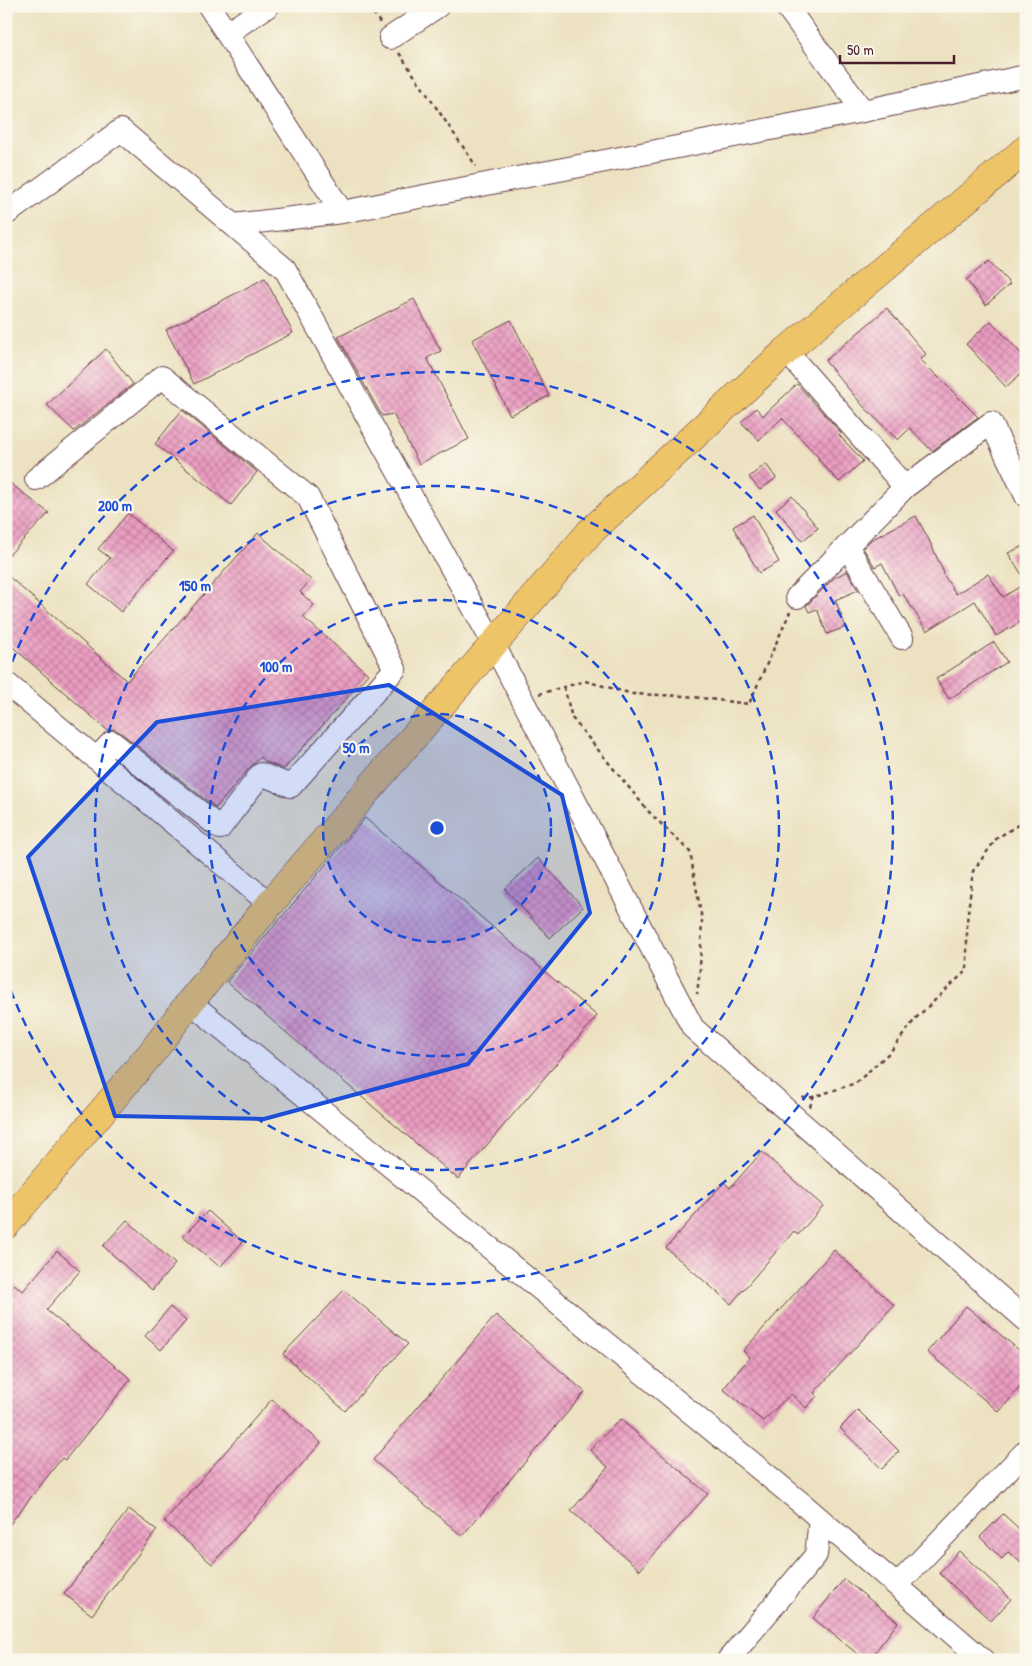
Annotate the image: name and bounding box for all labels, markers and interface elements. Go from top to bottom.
scale bar [840,32,953,64]
text: 50 m [847,39,874,60]
text: 200 m [98,495,132,516]
text: 150 m [179,575,211,596]
text: 100 m [260,656,292,677]
text: 50 m [343,737,369,758]
centre of rings [428,819,446,837]

